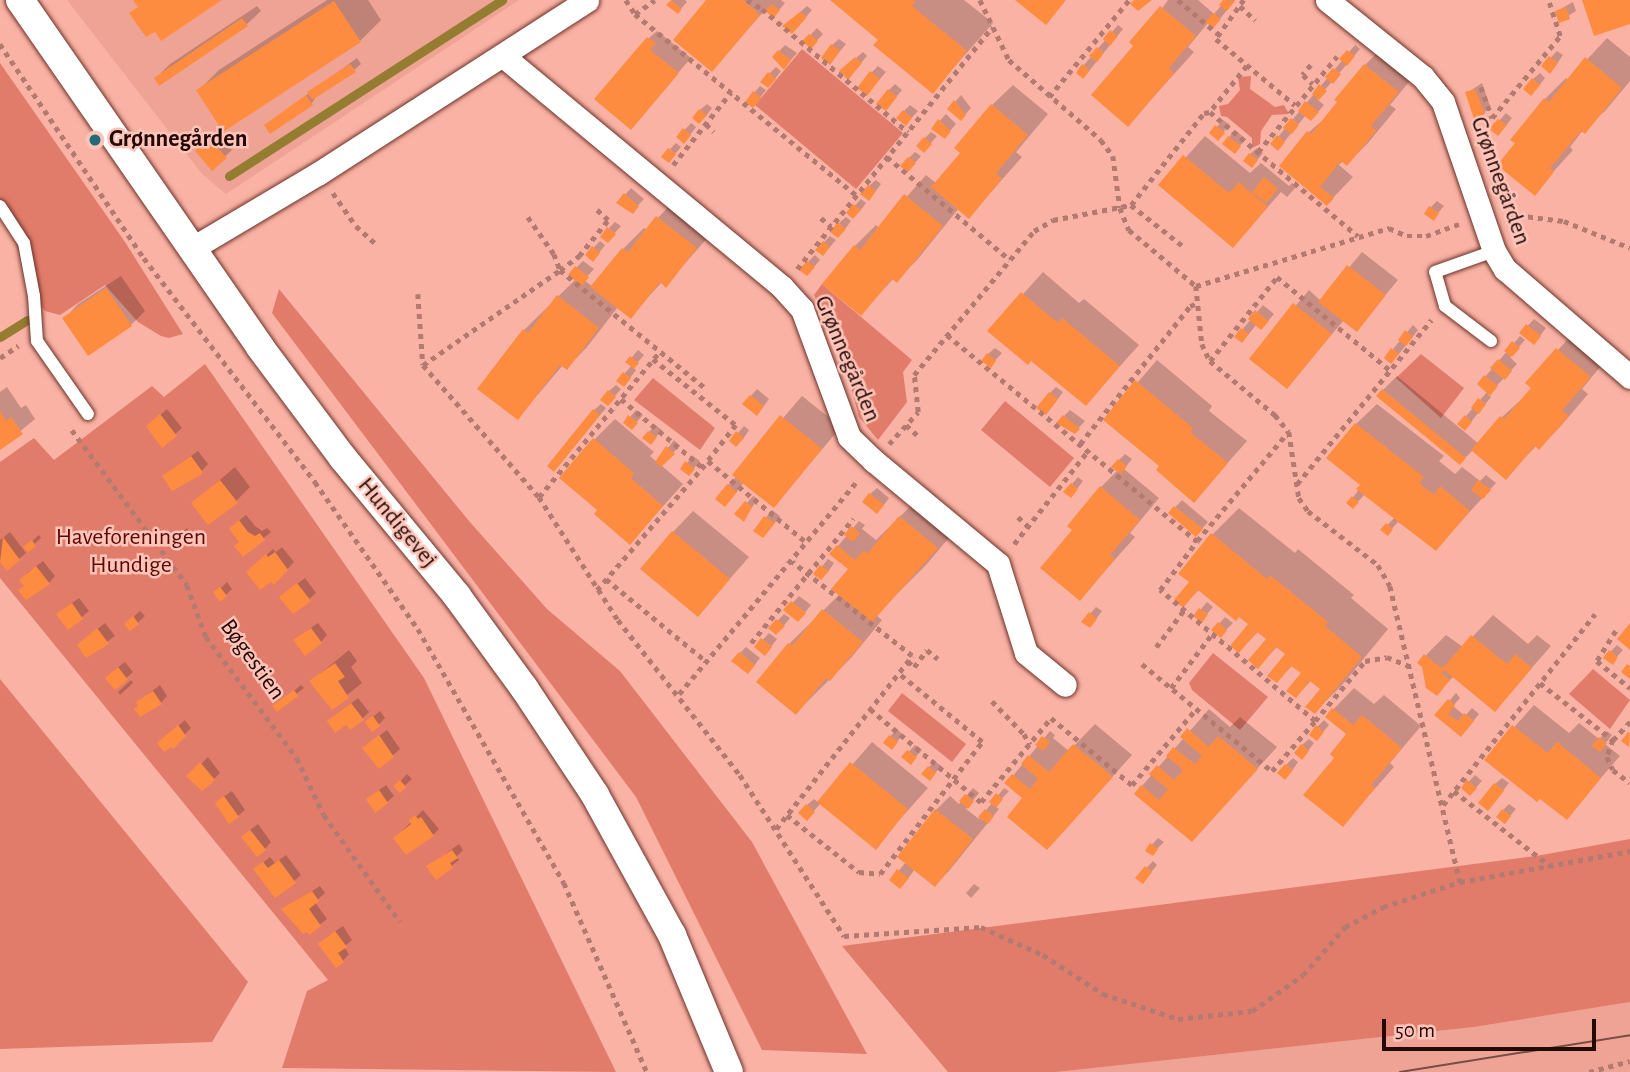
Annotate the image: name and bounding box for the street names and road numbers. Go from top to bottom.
street label: Grønnegården [1463,113,1537,249]
street label: Grønnegården [807,292,887,426]
street label: Hundigevej [351,472,443,574]
street label: Bøgestien [213,614,291,706]

